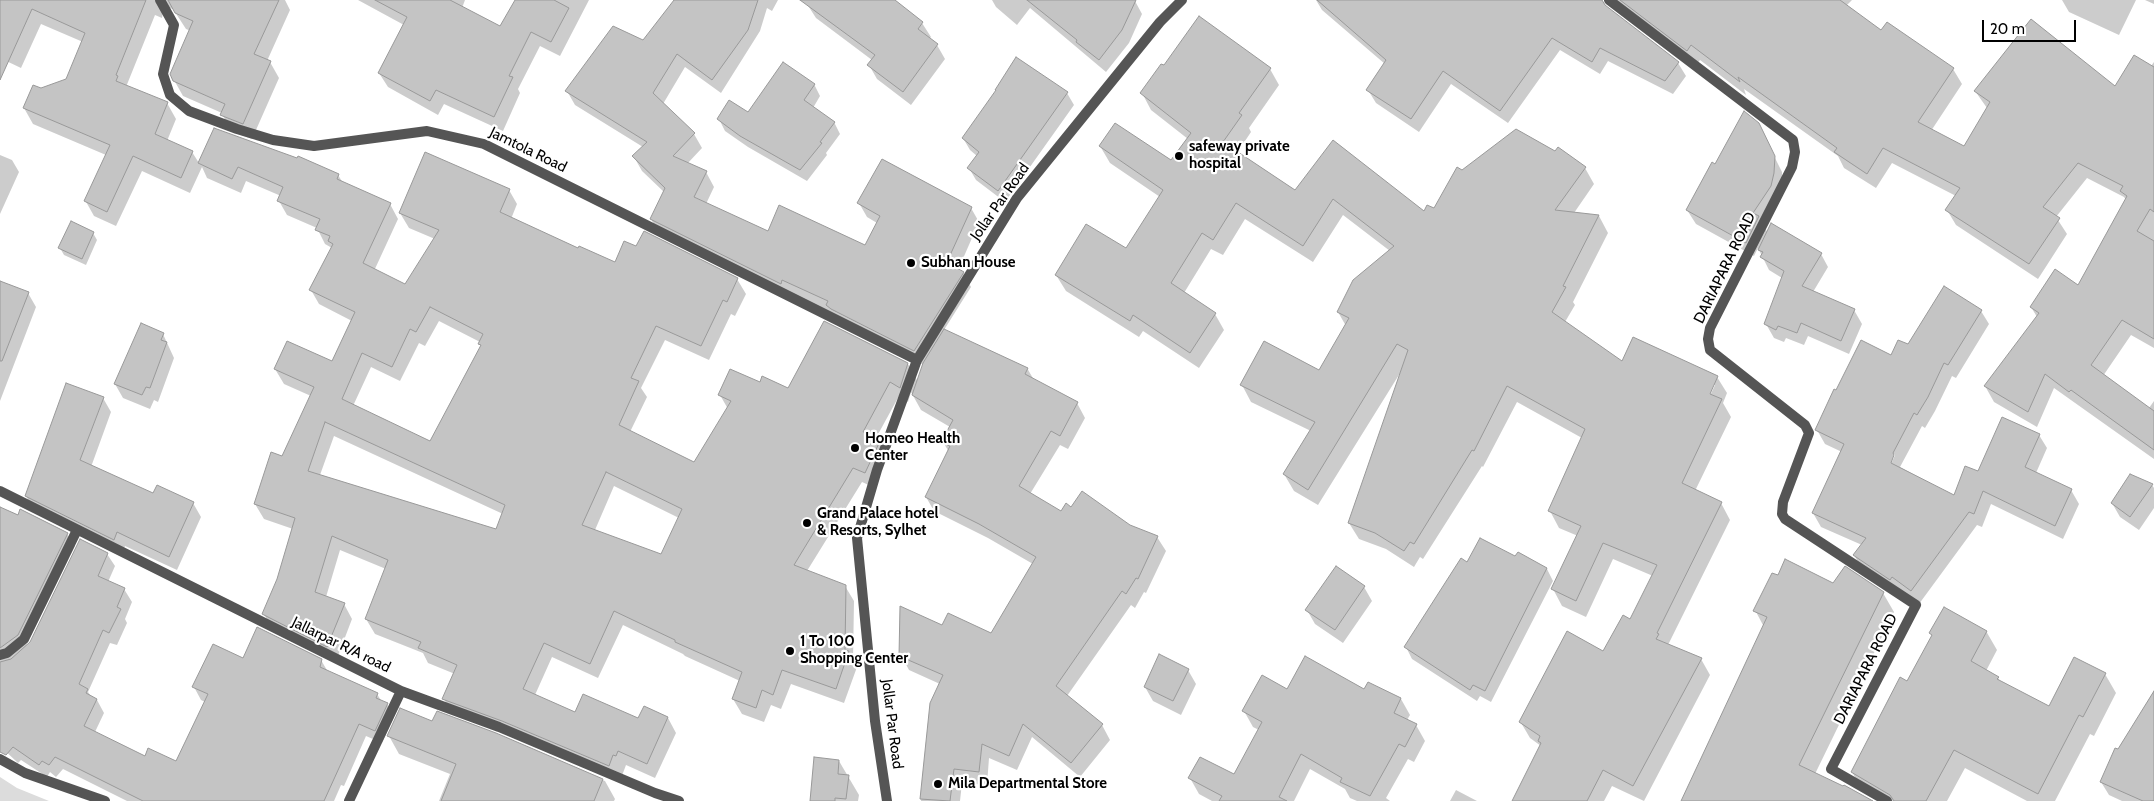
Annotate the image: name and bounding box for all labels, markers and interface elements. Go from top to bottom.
scale bar [1984,10,2078,42]
text: 20 m [1990,20,2025,38]
street label: Jamtola Road [486,124,570,176]
place label: safeway private hospital [1189,138,1290,173]
marker: safeway private hospital [1173,150,1185,162]
street label: Jollar Par Road [967,160,1033,244]
street label: DARIAPARA ROAD [1690,209,1760,327]
place label: Subhan House [921,254,1015,272]
marker: Subhan House [905,257,917,269]
place label: Homeo Health Center [865,430,960,465]
marker: Homeo Health Center [849,442,861,454]
place label: Grand Palace hotel & Resorts, Sylhet [817,505,938,540]
marker: Grand Palace hotel & Resorts, Sylhet [801,517,813,529]
street label: DARIAPARA ROAD [1830,611,1902,727]
street label: Jallarpar R/A road [289,613,393,677]
place label: 1 To 100 Shopping Center [800,633,908,668]
marker: 1 To 100 Shopping Center [784,645,796,657]
street label: Jollar Par Road [878,678,906,770]
place label: Mila Departmental Store [948,775,1107,793]
marker: Mila Departmental Store [932,778,944,790]

